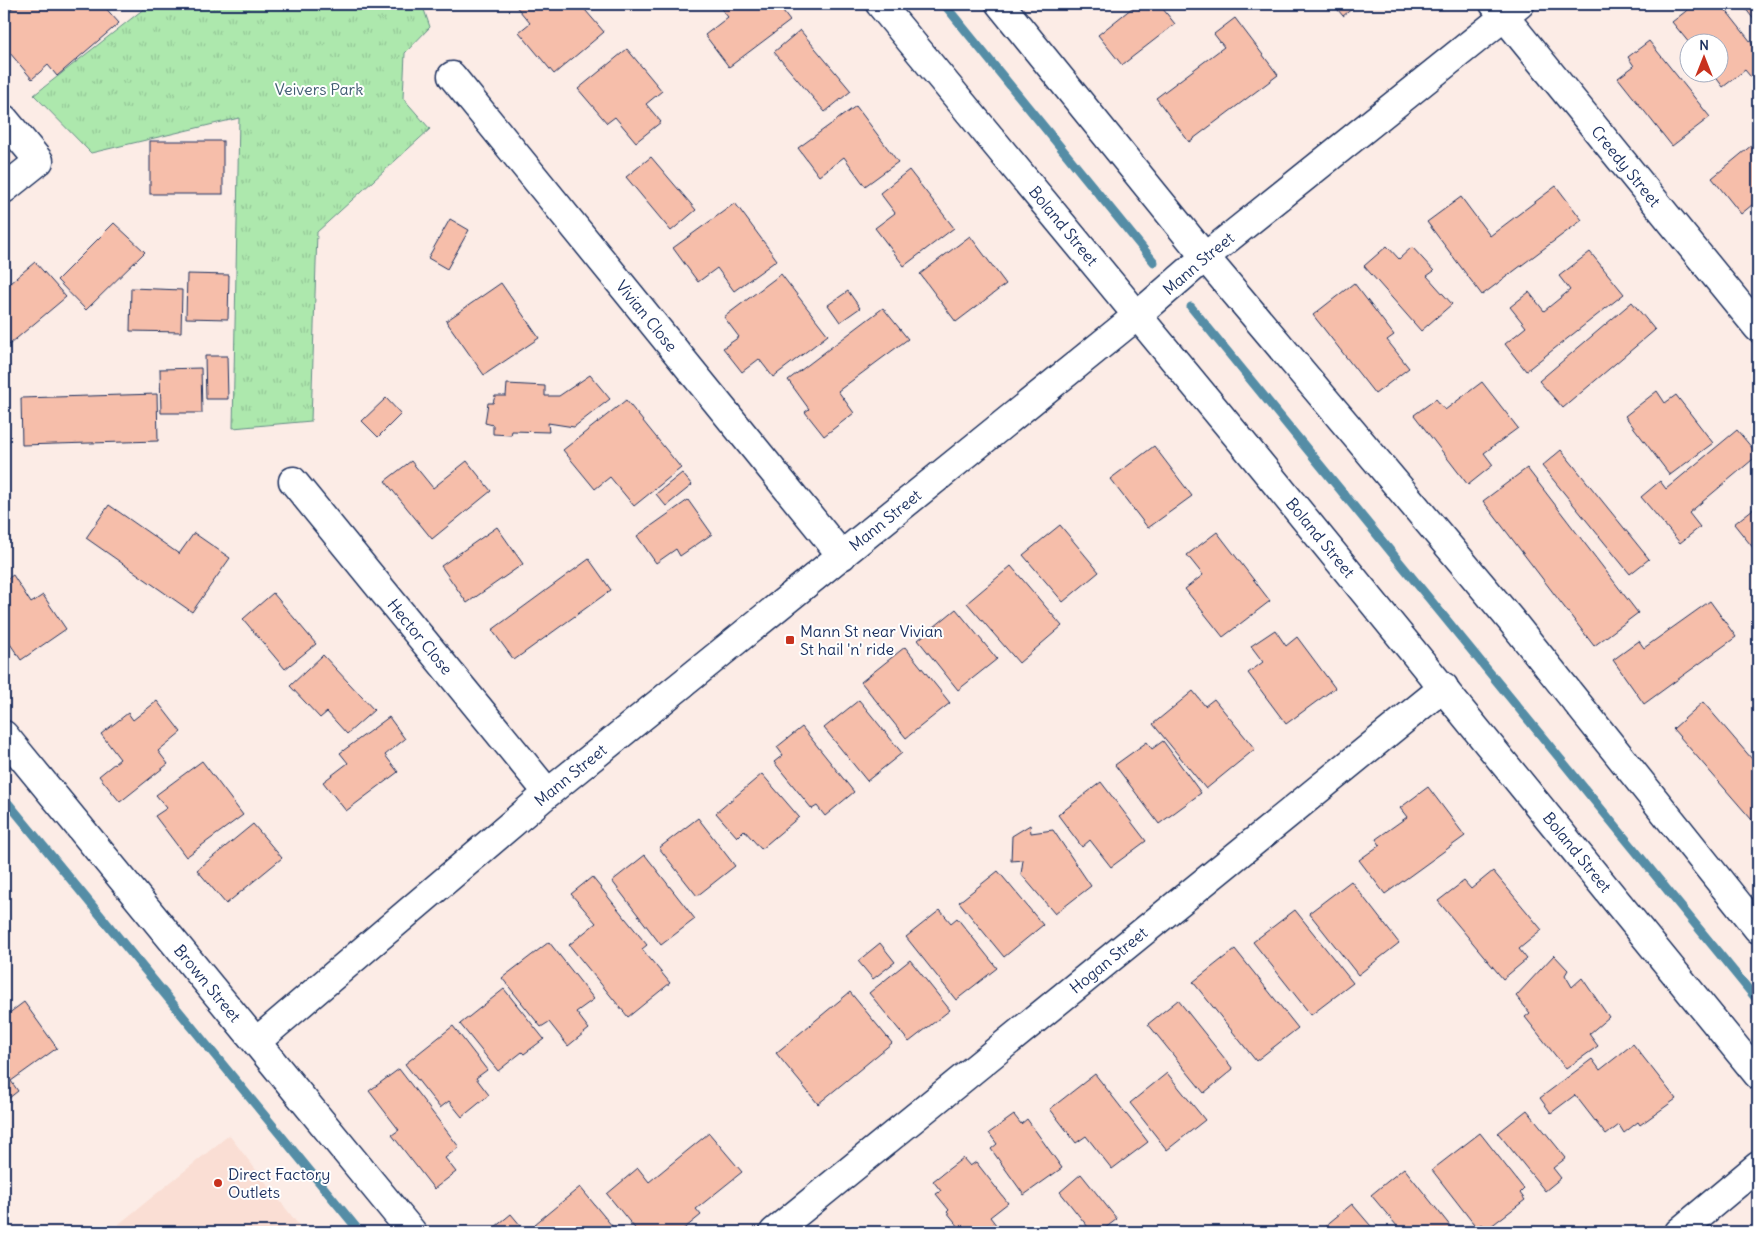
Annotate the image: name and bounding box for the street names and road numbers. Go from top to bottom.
street label: Creedy Street [1587,121,1665,211]
street label: Boland Street [1025,182,1103,270]
street label: Mann Street [1159,227,1238,299]
street label: Vivian Close [612,276,682,356]
street label: Mann Street [845,484,926,555]
street label: Boland Street [1282,494,1360,582]
street label: Hector Close [383,595,457,679]
street label: Mann Street [530,739,611,810]
street label: Boland Street [1539,808,1616,897]
street label: Hogan Street [1065,922,1152,998]
street label: Brown Street [170,940,246,1026]

